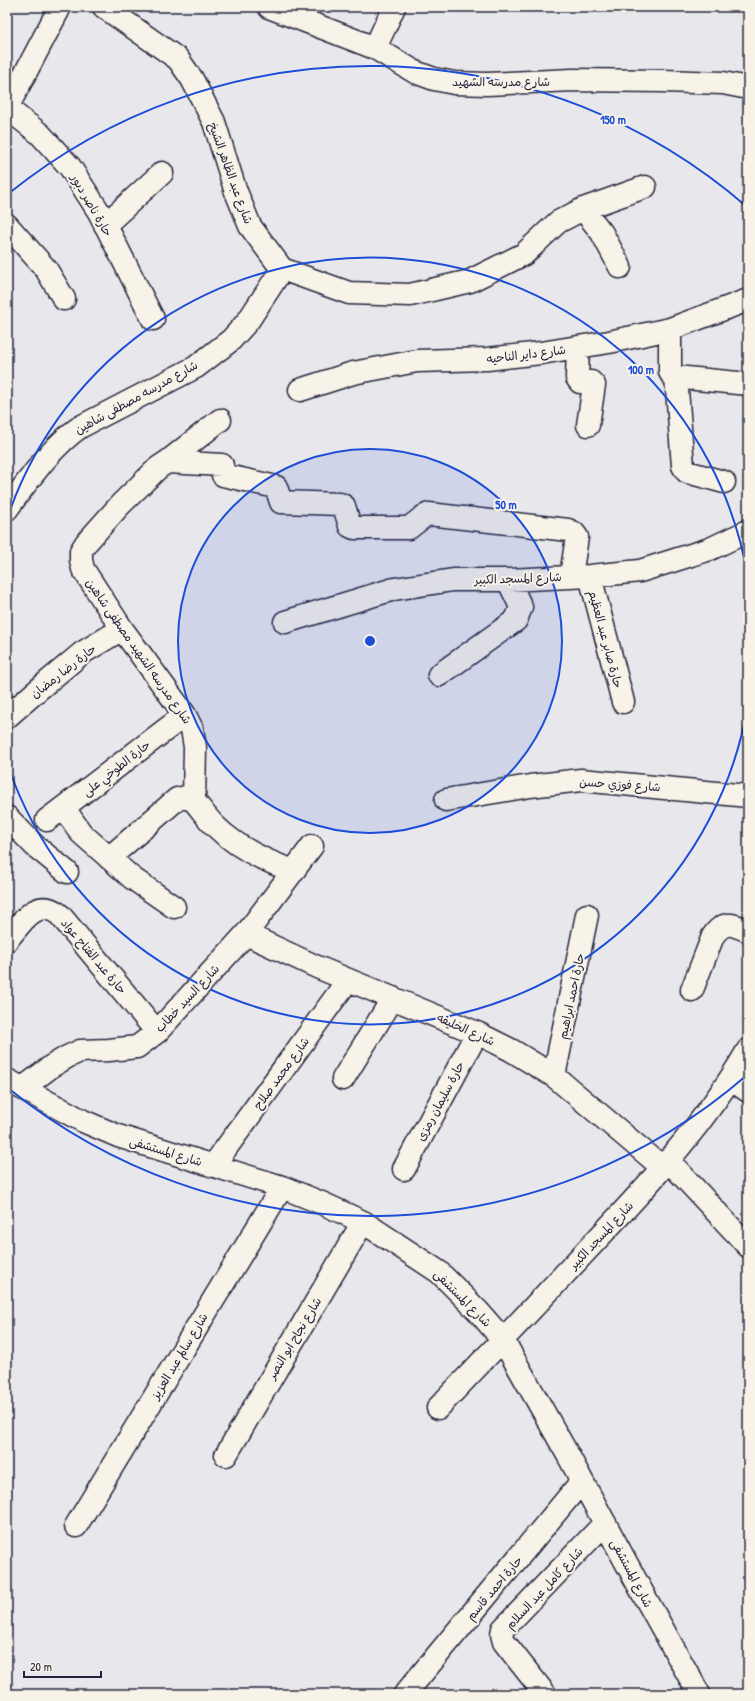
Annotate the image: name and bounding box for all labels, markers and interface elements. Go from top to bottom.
street label: شارع مدرسه الشهيد [452,73,550,91]
text: 150 m [600,111,626,128]
street label: شارع عبد الظاهر الشيخ [204,120,257,227]
street label: حارة ناصر دبور [67,170,117,239]
street label: شارع داير الناحيه [485,341,567,368]
street label: شارع مدرسه مصطفى شاهين [71,356,201,439]
text: 100 m [628,361,654,378]
text: 50 m [495,496,517,513]
street label: شارع المسجد الكبير [473,568,562,589]
street label: شارع مدرسه الشهيد مصطفى شاهين [81,575,196,728]
street label: حارة صابر عبد العظيم [584,588,627,690]
centre of rings [363,634,377,648]
street label: حارة رضا رمضان [27,640,99,702]
street label: حارة الطوخي على [78,736,155,802]
street label: شارع فوزي حسن [579,773,661,796]
street label: حارة عبد الفتاح عواد [57,915,131,998]
street label: حارة احمد ابراهيم [554,951,589,1041]
street label: شارع السيد خطاب [151,960,224,1036]
street label: شارع الخليفه [434,1009,498,1050]
street label: شارع محمد صلاح [249,1033,314,1113]
street label: حارة سليمان رمزى [412,1058,468,1144]
street label: شارع المستشفى [127,1132,204,1171]
street label: شارع المسجد الكبير [564,1197,638,1274]
street label: شارع المستشفى [430,1265,496,1331]
street label: شارع نجاح ابو النصر [262,1294,326,1384]
street label: شارع سالم عبد العزيز [146,1310,213,1404]
street label: شارع المستشفى [606,1536,657,1611]
street label: شارع كامل عبد السلام [501,1543,587,1633]
street label: حارة احمد قاسم [462,1552,527,1625]
scale bar [24,1653,101,1679]
text: 20 m [30,1658,52,1675]

